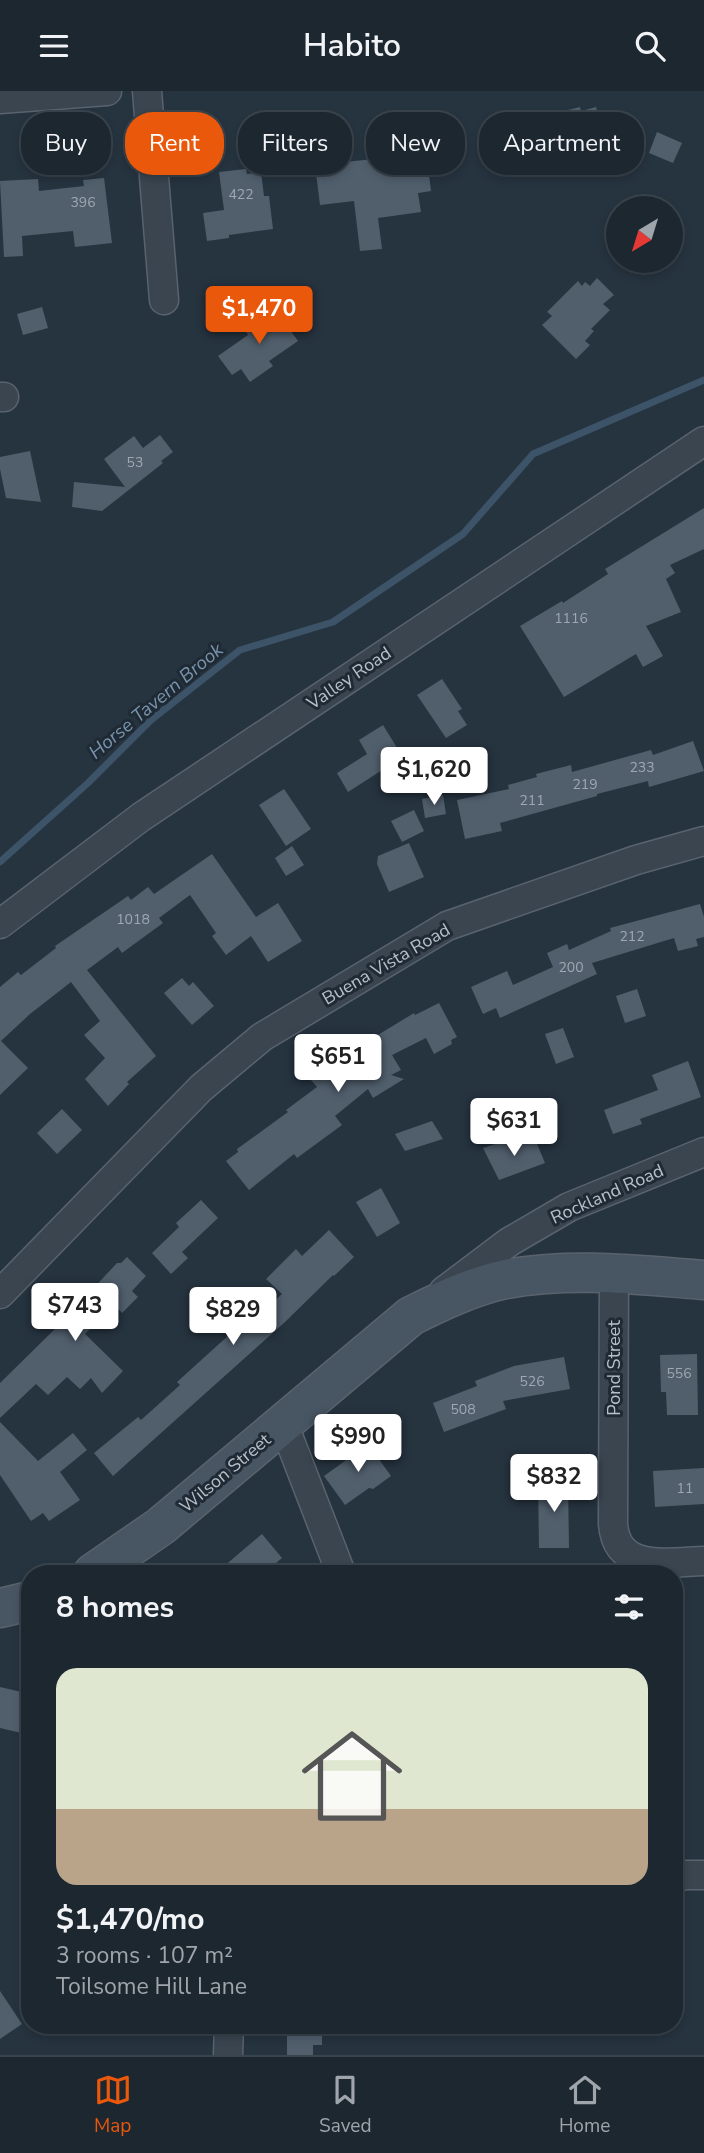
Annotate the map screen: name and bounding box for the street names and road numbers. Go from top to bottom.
street label: Valley Road [301,641,396,716]
street label: Buena Vista Road [318,918,454,1010]
street label: Rockland Road [547,1158,667,1230]
street label: Pond Street [602,1320,626,1416]
street label: Wilson Street [174,1427,276,1518]

